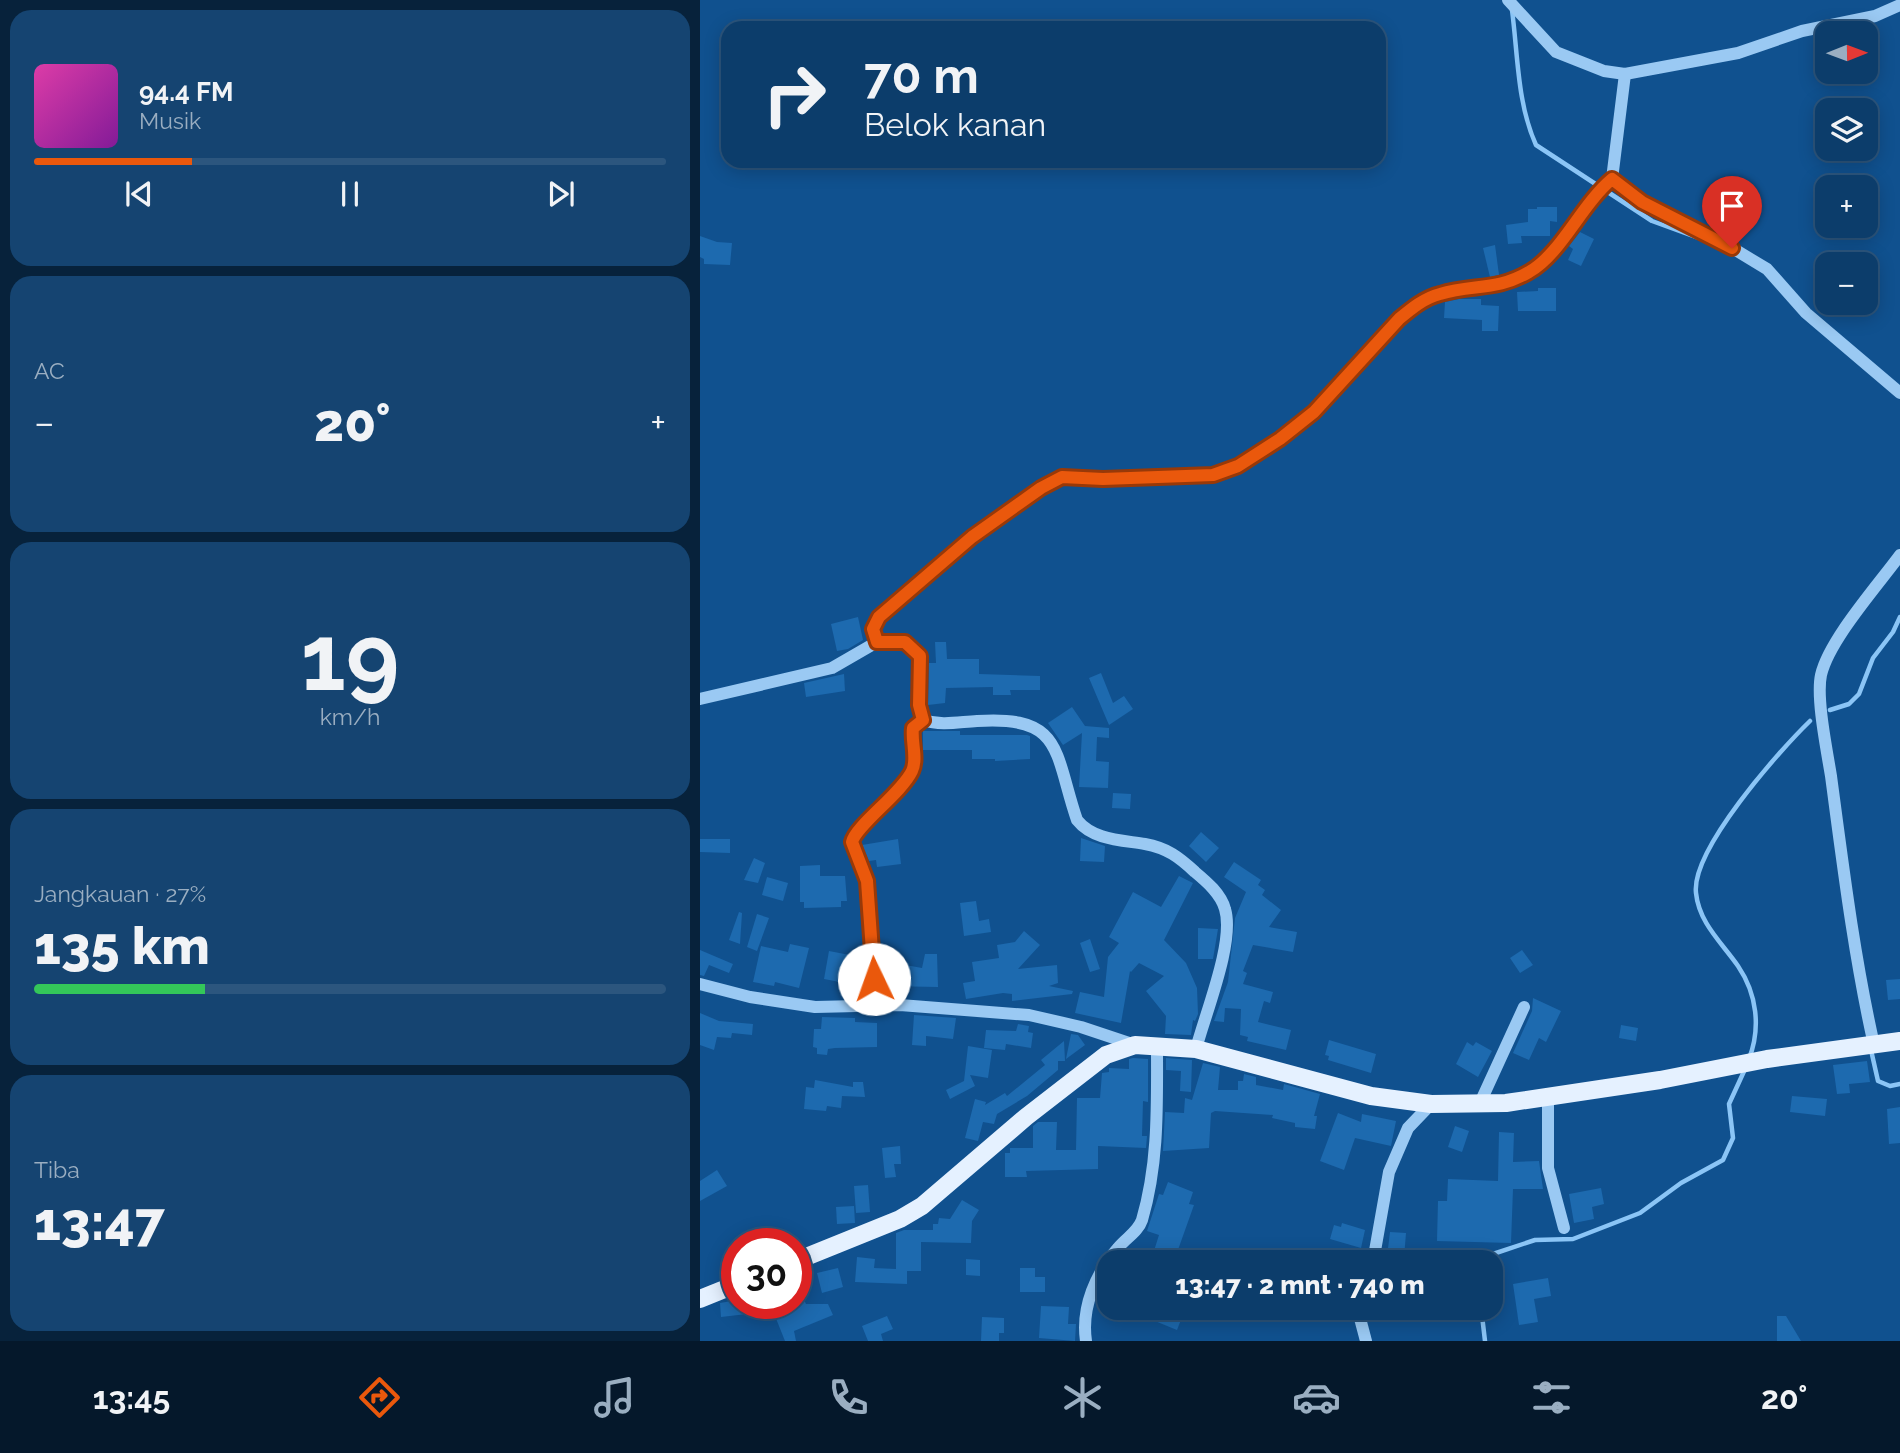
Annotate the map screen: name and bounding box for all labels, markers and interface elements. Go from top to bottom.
north arrow [1815,21,1878,84]
map controls [1815,21,1878,315]
text: 70 m [864,47,979,104]
icon: right [749,49,840,140]
text: 94.4 FM [139,77,234,107]
button: layers [1815,98,1878,161]
text: Belok kanan [864,106,1046,143]
text: Musik [139,107,201,134]
icon: previous [120,175,158,213]
icon: pause [331,175,369,213]
icon: next [542,175,580,213]
button: + [1815,175,1878,238]
pin [1702,176,1762,248]
icon: arrive [1713,187,1751,225]
button: − [1815,252,1878,315]
text: AC [34,357,65,384]
text: 20° [314,392,391,453]
text: − [34,400,54,445]
text: + [650,400,666,445]
text: 19 [301,604,399,711]
text: km/h [320,703,380,730]
text: Jangkauan · 27% [34,880,206,907]
text: 135 km [34,915,210,976]
position arrow [837,942,911,1016]
text: Tiba [34,1156,80,1183]
text: 13:47 [34,1191,165,1252]
speed limit sign: 30 [721,1228,812,1319]
text: 13:47 · 2 mnt · 740 m [1175,1270,1425,1300]
icon: directions [355,1373,404,1422]
icon: music [590,1373,639,1422]
icon: phone [824,1373,873,1422]
icon: climate [1058,1373,1107,1422]
icon: car [1292,1373,1341,1422]
icon: filters [1527,1373,1576,1422]
text: 13:45 [93,1379,170,1416]
text: 20° [1761,1379,1807,1416]

